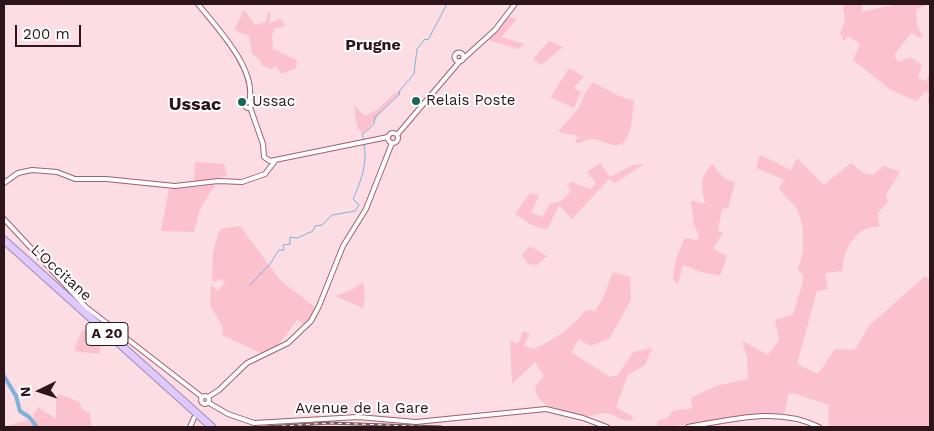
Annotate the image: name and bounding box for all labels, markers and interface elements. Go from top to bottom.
scale bar [18,15,84,47]
text: 200 m [23,25,70,43]
district label: Prugne [345,35,401,55]
place label: Relais Poste [426,92,515,110]
place label: Ussac [252,93,295,111]
district label: Ussac [169,94,221,116]
marker: Relais Poste [410,95,422,107]
marker: Ussac [236,96,248,108]
street label: L'Occitane [27,241,95,305]
road number: A 20 [86,322,128,346]
north arrow [15,366,65,416]
text: N [17,386,33,398]
street label: Avenue de la Gare [295,400,429,418]

